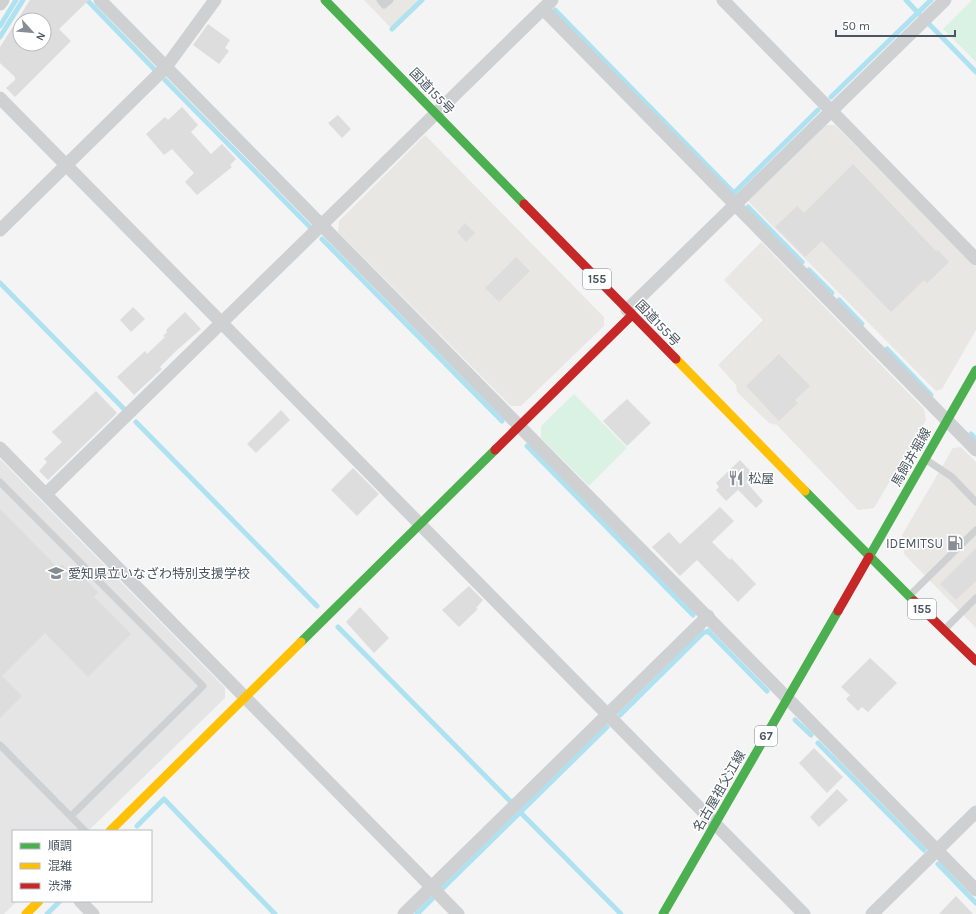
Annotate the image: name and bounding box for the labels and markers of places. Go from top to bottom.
restaurant icon: 松屋 [727,469,745,487]
place label: 松屋 [748,471,774,486]
fuel station icon: IDEMITSU [946,534,964,552]
place label: IDEMITSU [886,536,943,551]
school or university icon: 愛知県立いなざわ特別支援学校 [47,564,65,582]
place label: 愛知県立いなざわ特別支援学校 [68,566,250,581]

